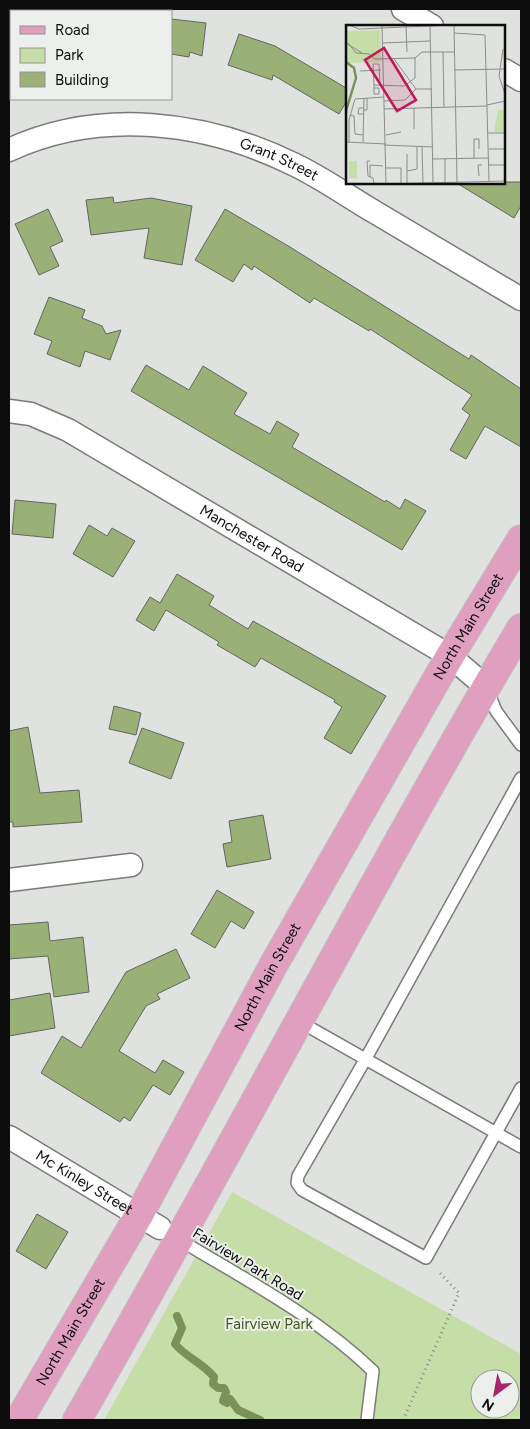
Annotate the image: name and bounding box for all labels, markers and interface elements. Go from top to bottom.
legend [10,10,172,100]
text: Road [55,21,90,39]
inset map [346,25,505,184]
text: Park [55,46,84,64]
text: Building [55,71,109,89]
street label: Grant Street [238,134,322,185]
street label: Manchester Road [197,501,307,576]
street label: North Main Street [429,570,507,683]
street label: North Main Street [230,919,305,1034]
street label: Mc Kinley Street [32,1146,137,1219]
street label: Fairview Park Road [189,1224,307,1304]
street label: North Main Street [32,1275,109,1389]
park label: Fairview Park [225,1315,313,1333]
north arrow [470,1369,520,1419]
text: N [479,1395,497,1415]

